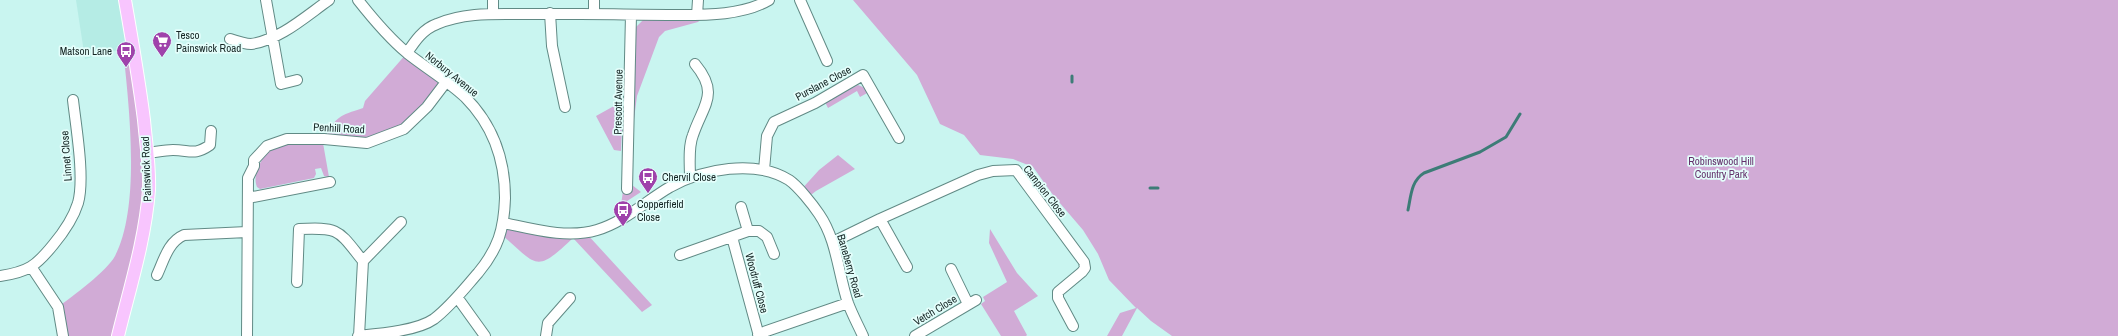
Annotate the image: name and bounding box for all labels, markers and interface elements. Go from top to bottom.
place label: Tesco Painswick Road [176,28,241,55]
supermarket icon: Tesco Painswick Road [151,30,173,58]
bus stop icon: Matson Lane [115,40,137,68]
place label: Matson Lane [60,44,112,58]
street label: Norbury Avenue [423,48,481,100]
street label: Purslane Close [793,62,853,104]
street label: Prescott Avenue [610,69,626,135]
street label: Penhill Road [313,120,365,136]
street label: Linnet Close [57,130,75,182]
street label: Painswick Road [138,136,154,202]
park label: Robinswood Hill Country Park [1688,154,1754,181]
street label: Campion Close [1020,162,1070,220]
bus stop icon: Chervil Close [637,166,659,194]
place label: Chervil Close [662,170,716,184]
place label: Copperfield Close [637,197,684,224]
bus stop icon: Copperfield Close [612,199,634,227]
street label: Baneberry Road [834,232,866,300]
street label: Woodruff Close [742,251,772,315]
street label: Vetch Close [911,292,959,328]

